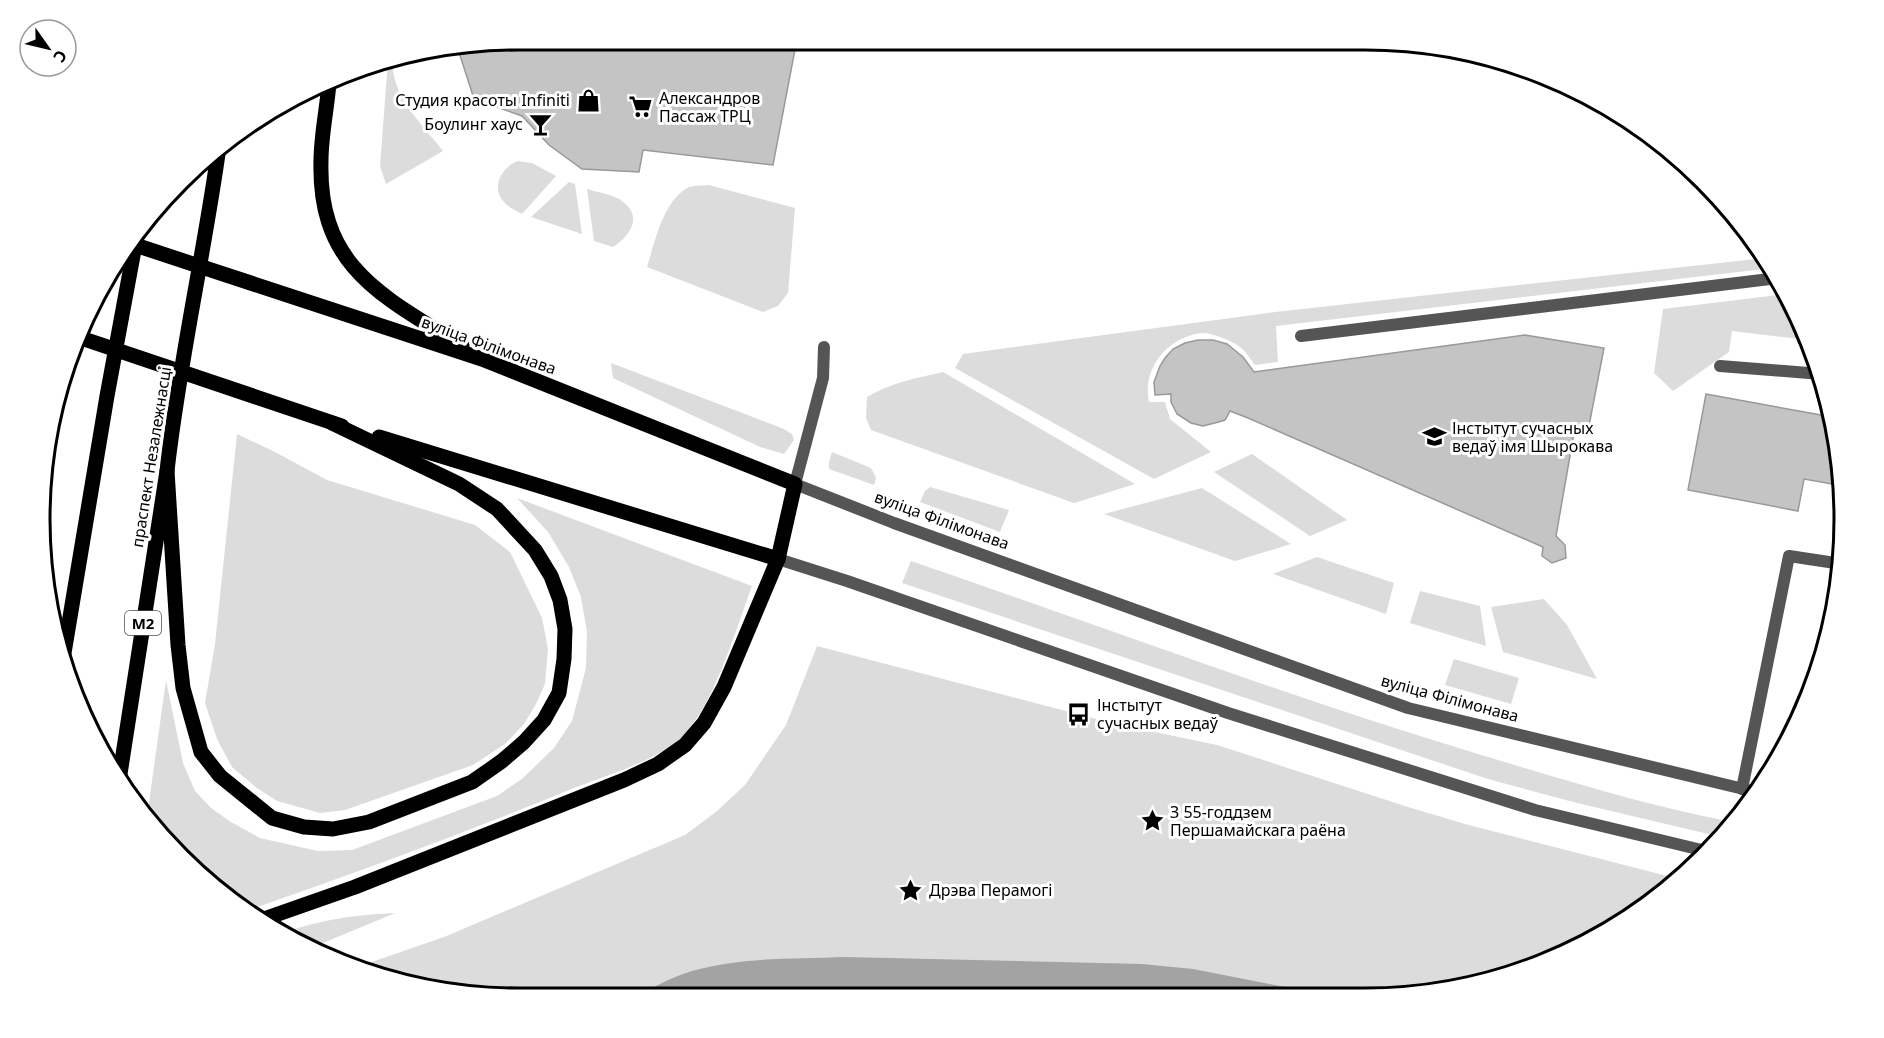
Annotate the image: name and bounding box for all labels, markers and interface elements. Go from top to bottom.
north arrow [18,18,78,78]
text: С [48,46,72,67]
shop icon: Студия красоты Infiniti [575,87,601,113]
place label: Александров Пассаж ТРЦ [659,87,760,127]
place label: Студия красоты Infiniti [395,89,570,111]
supermarket icon: Александров Пассаж ТРЦ [628,94,654,120]
bar icon: Боулинг хаус [528,111,554,137]
place label: Боулинг хаус [424,113,523,135]
street label: вуліца Філімонава [419,310,559,380]
street label: праспект Незалежнасці [126,365,176,549]
place label: Інстытут сучасных ведаў імя Шырокава [1452,417,1613,457]
school or university icon: Інстытут сучасных ведаў імя Шырокава [1421,424,1447,450]
street label: вуліца Філімонава [872,485,1012,555]
road number: М2 [125,611,161,635]
street label: вуліца Філімонава [1379,669,1521,727]
place label: Інстытут сучасных ведаў [1097,694,1219,734]
bus stop icon: Інстытут сучасных ведаў [1066,701,1092,727]
place label: З 55-годдзем Першамайскага раёна [1170,801,1346,841]
place icon: З 55-годдзем Першамайскага раёна [1139,808,1165,834]
place icon: Дрэва Перамогі [898,877,924,903]
place label: Дрэва Перамогі [929,879,1052,901]

